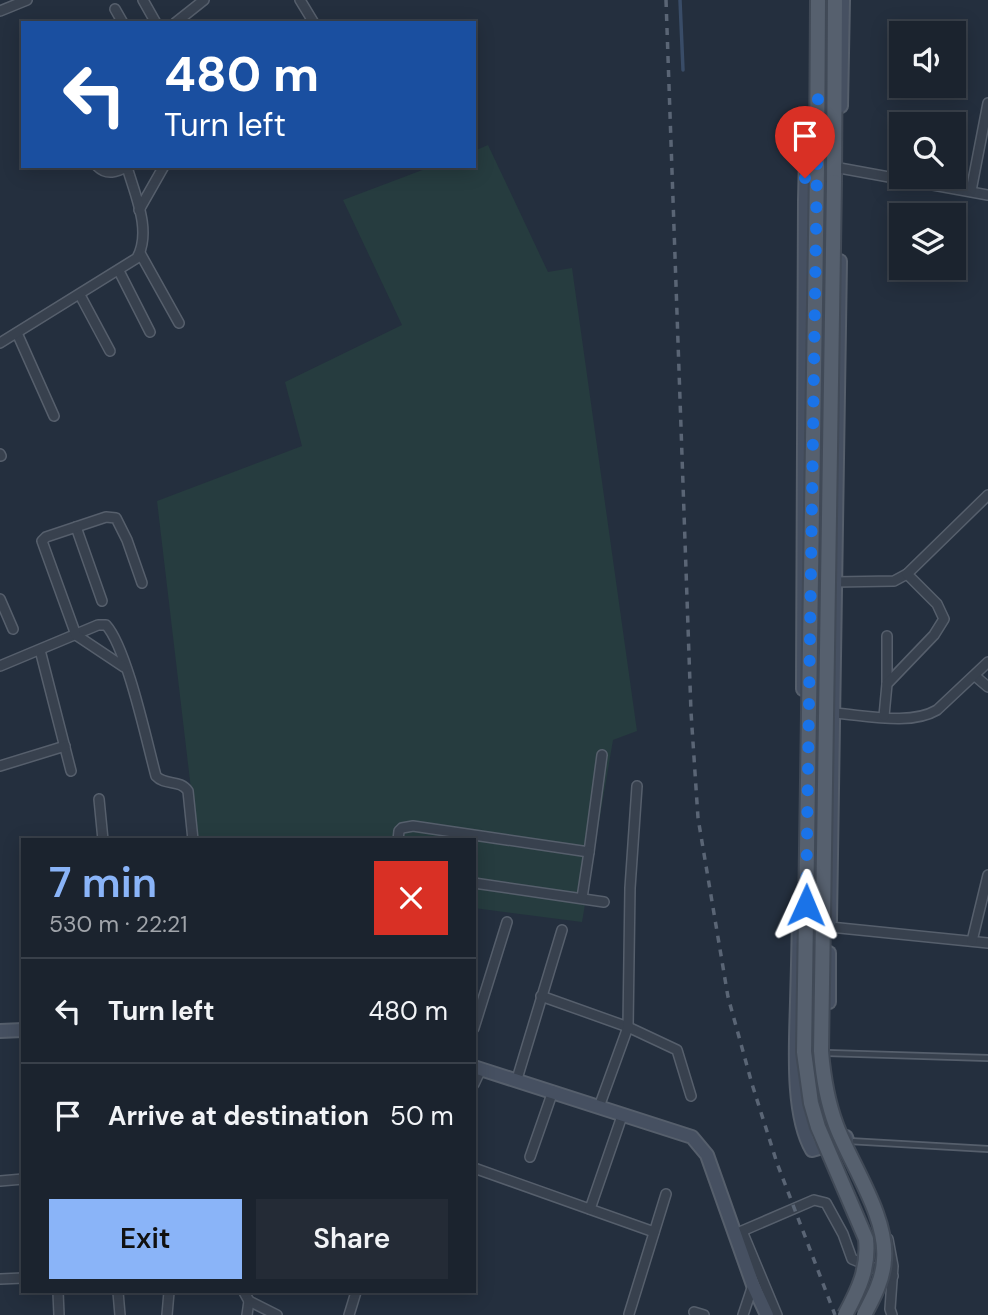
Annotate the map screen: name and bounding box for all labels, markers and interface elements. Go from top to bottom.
map controls [889,21,966,280]
button: sound [889,21,966,98]
text: 480 m [164,42,319,106]
icon: left [49,49,140,140]
text: Turn left [164,104,286,146]
pin [775,106,835,178]
button: search [889,112,966,189]
icon: arrive [786,117,824,155]
button: layers [889,203,966,280]
text: 7 min [49,855,157,910]
button: close [374,861,448,935]
position arrow [769,868,843,942]
text: 530 m · 22:21 [49,909,187,939]
icon: left [49,992,87,1030]
text: Turn left [108,994,215,1028]
text: 480 m [369,994,448,1028]
icon: arrive [49,1097,87,1135]
text: Arrive at destination [108,1099,369,1133]
text: 50 m [390,1099,454,1133]
button: Exit [49,1199,242,1279]
button: Share [256,1199,448,1279]

